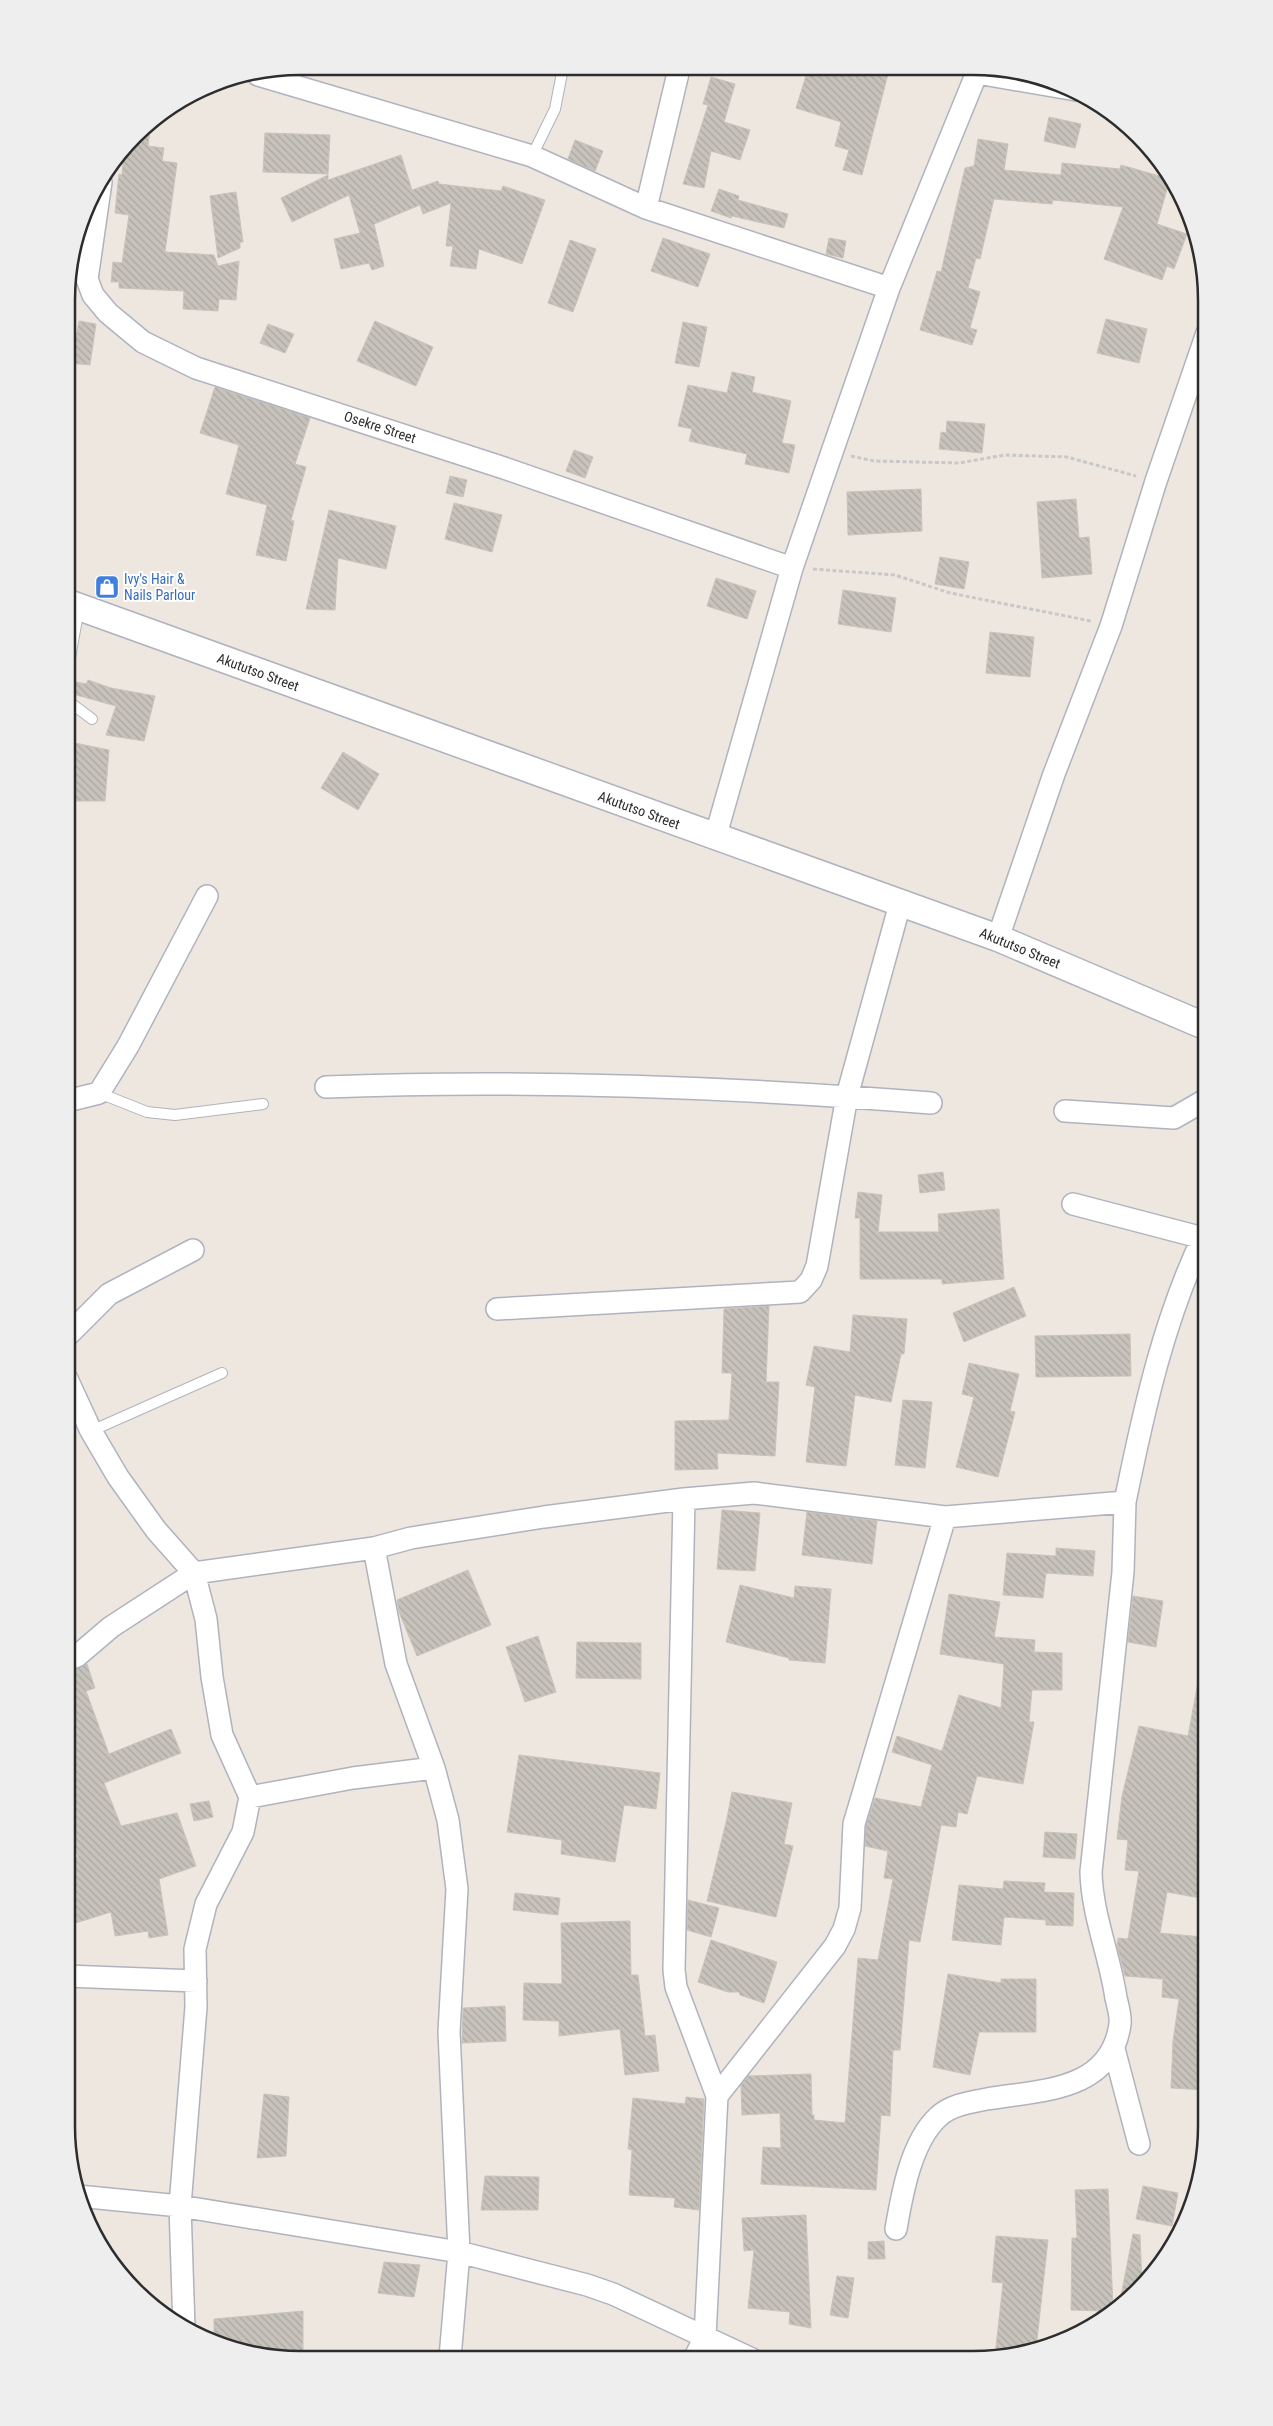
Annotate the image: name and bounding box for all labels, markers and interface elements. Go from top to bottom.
street label: Osekre Street [342,408,418,446]
place label: Ivy's Hair & Nails Parlour [124,571,195,603]
shop icon: Ivy's Hair & Nails Parlour [94,574,120,600]
street label: Akututso Street [215,650,301,694]
street label: Akututso Street [596,788,682,832]
street label: Akututso Street [977,925,1063,971]

